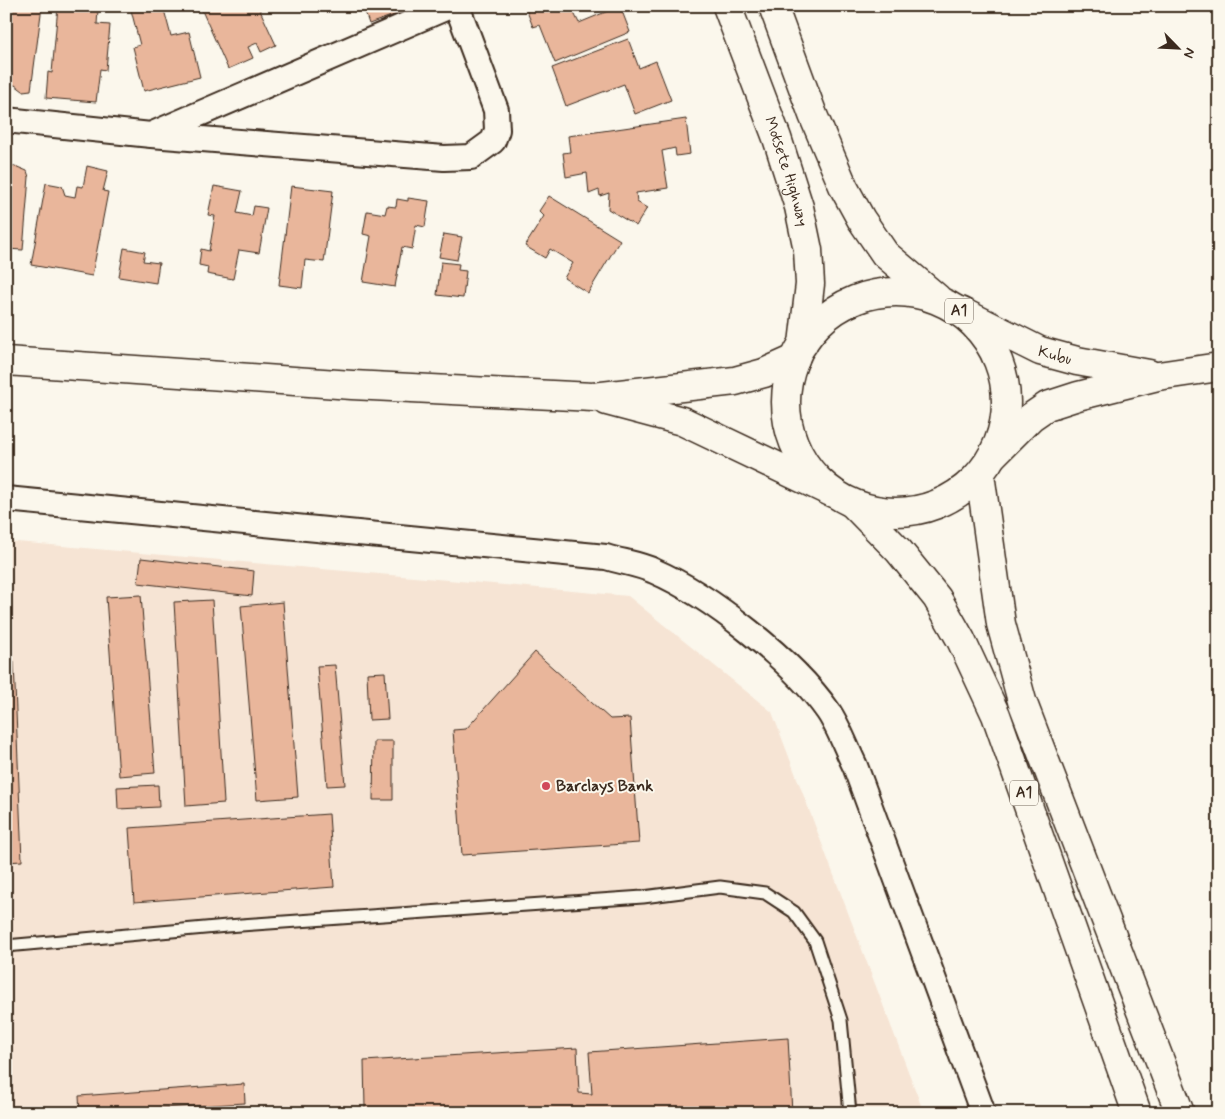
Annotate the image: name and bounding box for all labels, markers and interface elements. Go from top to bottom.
north arrow [1152,22,1202,72]
text: N [1179,45,1199,61]
street label: Motsete Highway [759,113,813,228]
road number: A1 [945,298,973,324]
street label: Kubu [1036,341,1074,370]
place label: Barclays Bank [556,776,653,797]
marker: Barclays Bank [540,780,552,792]
road number: A1 [1010,780,1038,806]

